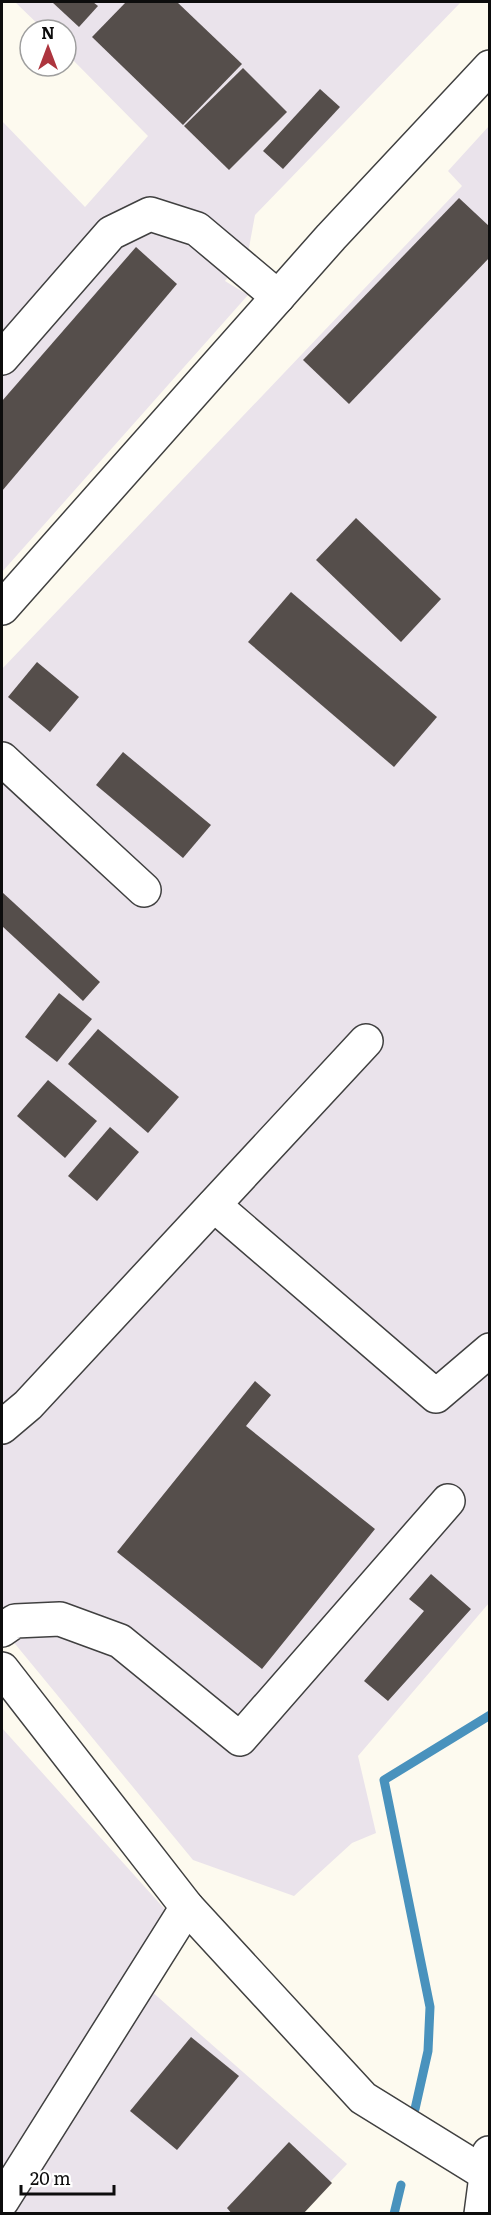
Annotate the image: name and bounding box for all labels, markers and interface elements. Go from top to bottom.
north arrow [18,18,78,78]
text: N [41,20,55,44]
scale bar [21,2158,114,2196]
text: 20 m [30,2164,71,2191]

